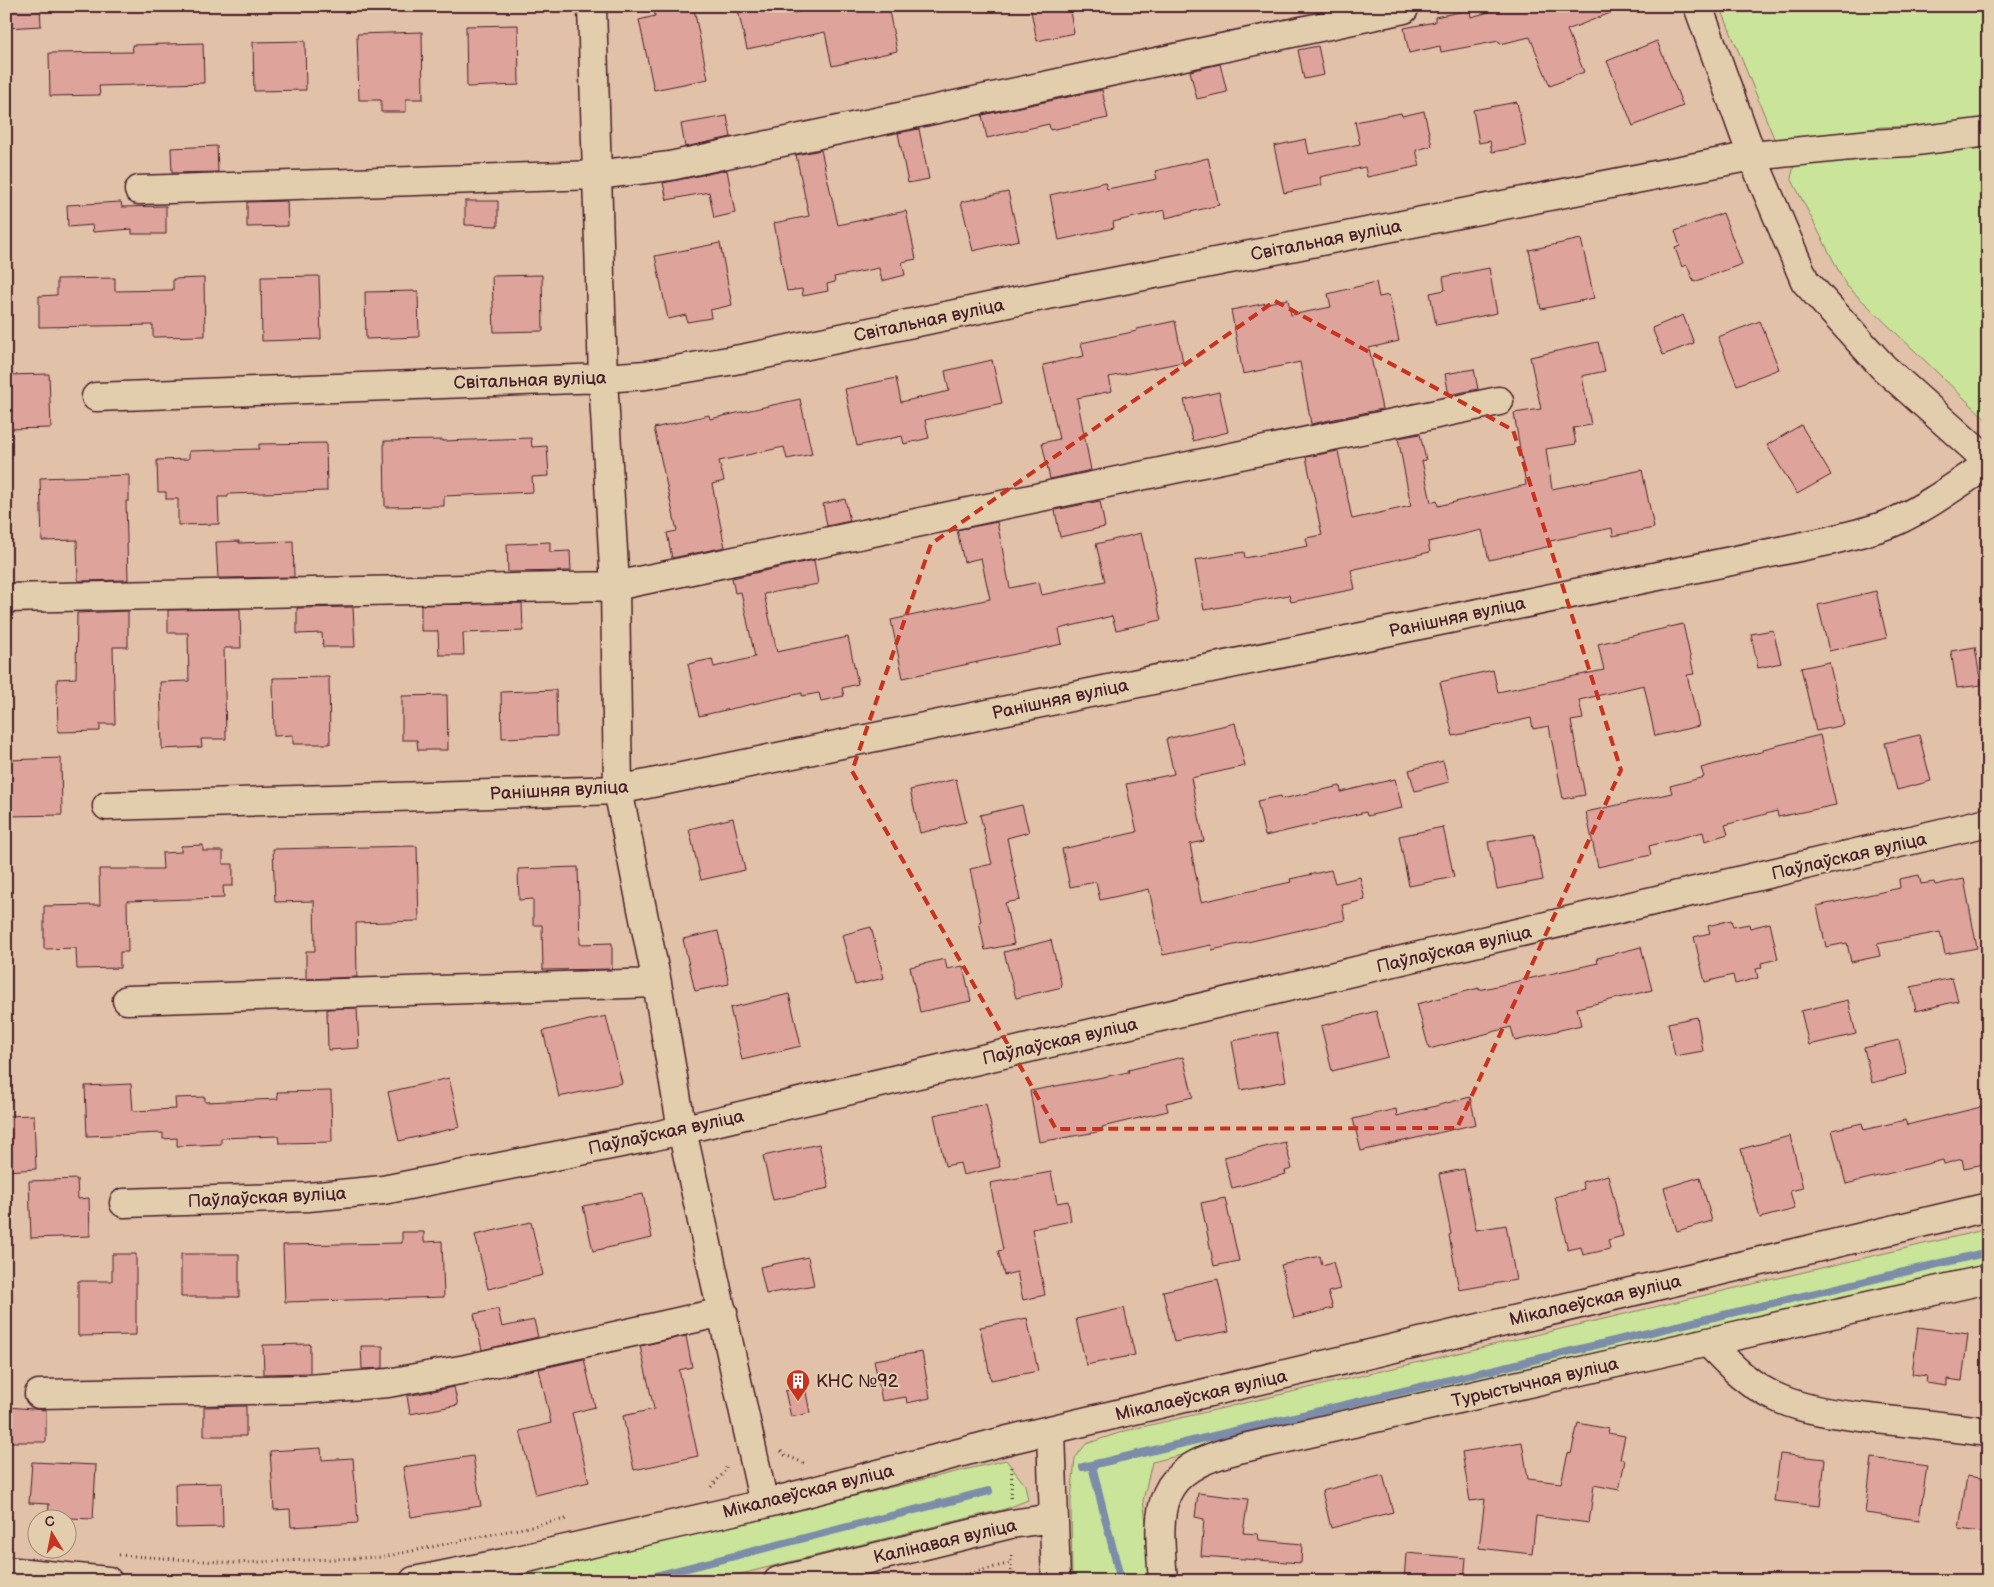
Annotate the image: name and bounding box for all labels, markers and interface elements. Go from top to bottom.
street label: Світальная вуліца [1249,216,1404,265]
street label: Світальная вуліца [852,294,1007,347]
street label: Світальная вуліца [453,367,607,394]
street label: Ранішняя вуліца [1387,593,1528,642]
street label: Ранішняя вуліца [990,675,1131,724]
street label: Ранішняя вуліца [489,776,629,805]
street label: Паўлаўская вуліца [1769,828,1929,885]
street label: Паўлаўская вуліца [1374,921,1534,978]
street label: Паўлаўская вуліца [980,1013,1140,1070]
street label: Паўлаўская вуліца [586,1106,746,1159]
street label: Паўлаўская вуліца [187,1183,347,1212]
street label: Мікалаеўская вуліца [1507,1270,1683,1330]
street label: Турыстычная вуліца [1450,1353,1621,1412]
street label: Мікалаеўская вуліца [1113,1365,1289,1425]
building icon: КНС №92 [785,1368,811,1402]
place label: КНС №92 [816,1371,899,1392]
street label: Мікалаеўская вуліца [720,1460,896,1523]
north arrow [28,1510,78,1560]
text: С [44,1512,56,1531]
street label: Калінавая вуліца [872,1515,1019,1568]

